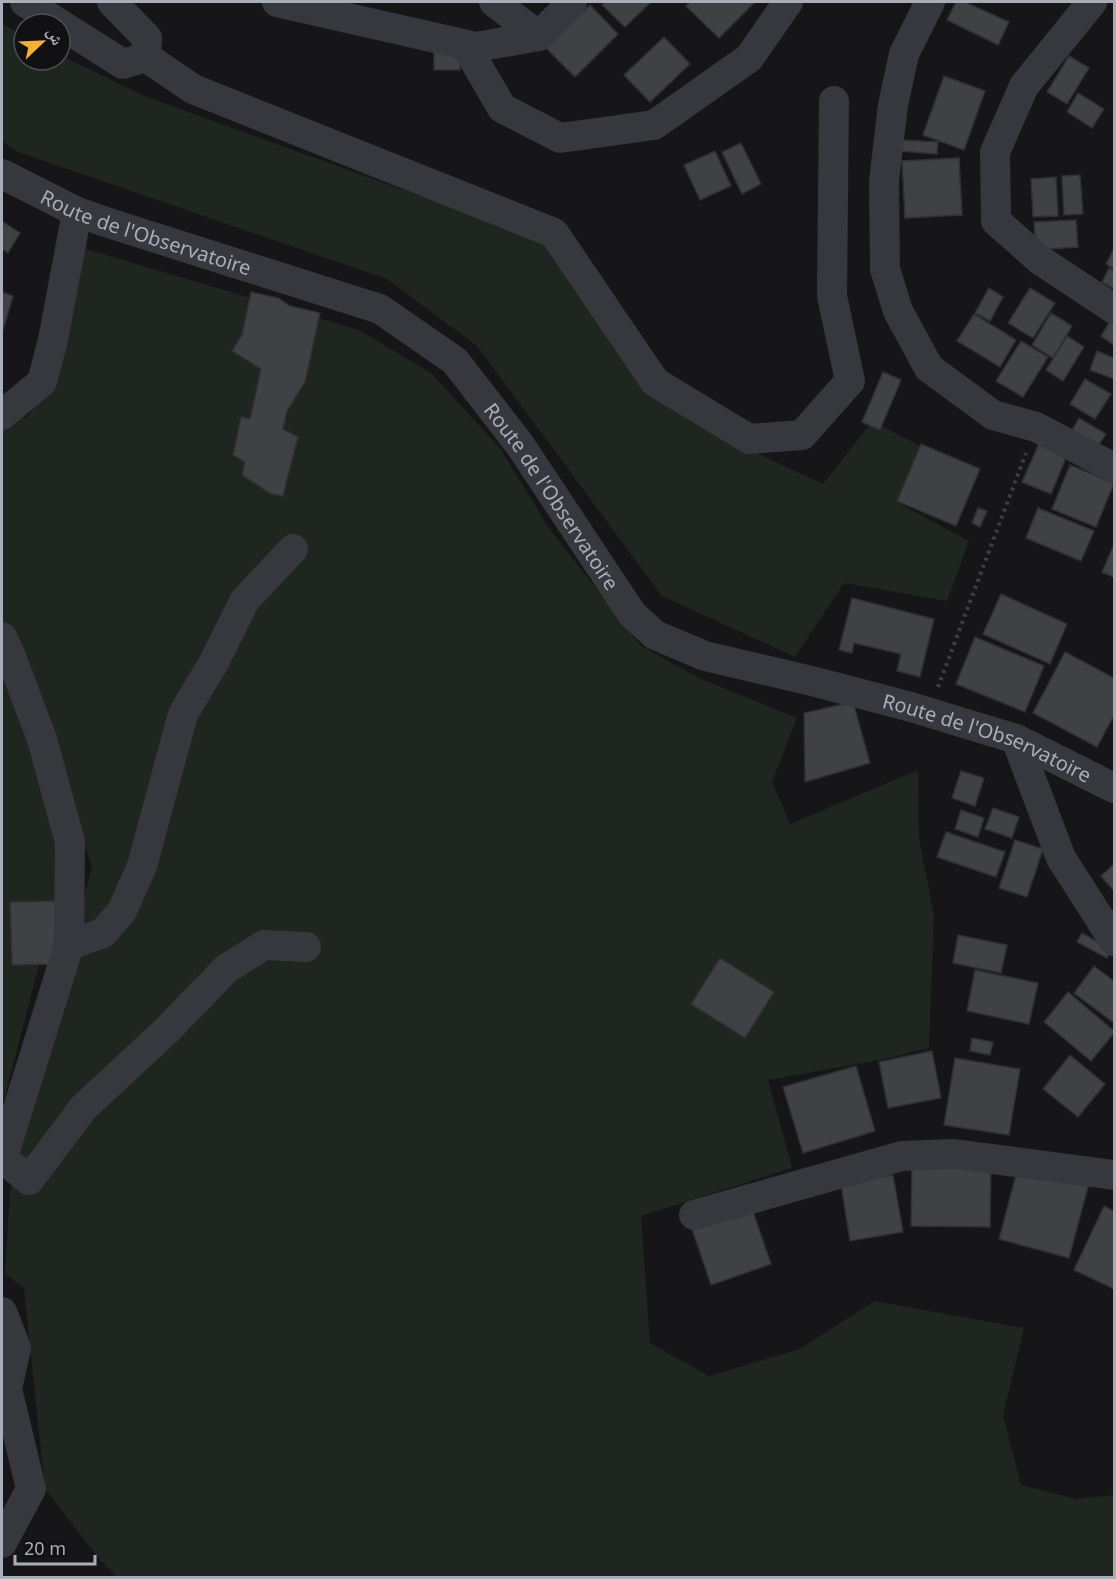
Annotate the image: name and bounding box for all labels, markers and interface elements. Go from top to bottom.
north arrow [12,12,72,72]
text: ش [42,24,69,48]
street label: Route de l'Observatoire [36,182,255,281]
street label: Route de l'Observatoire [479,397,626,595]
street label: Route de l'Observatoire [880,687,1096,788]
scale bar [15,1528,94,1566]
text: 20 m [24,1536,66,1560]

